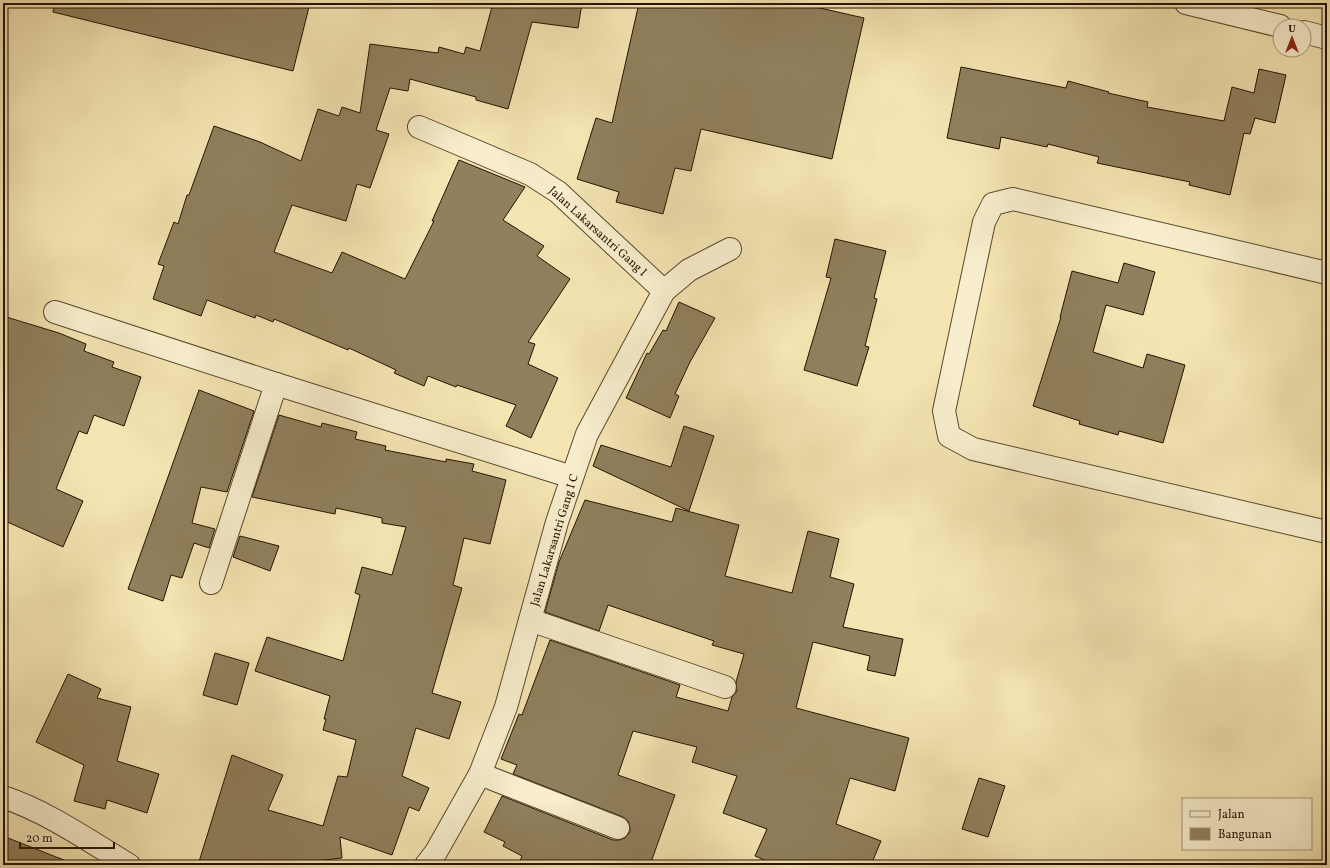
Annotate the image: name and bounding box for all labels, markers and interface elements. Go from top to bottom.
north arrow [1272,18,1312,58]
text: U [1288,22,1296,37]
street label: Jalan Lakarsantri Gang I [545,183,650,280]
street label: Jalan Lakarsantri Gang I C [527,472,583,608]
legend [1182,798,1312,850]
text: Jalan [1218,807,1245,823]
scale bar [20,824,114,850]
text: Bangunan [1218,827,1272,843]
text: 20 m [26,831,53,847]

